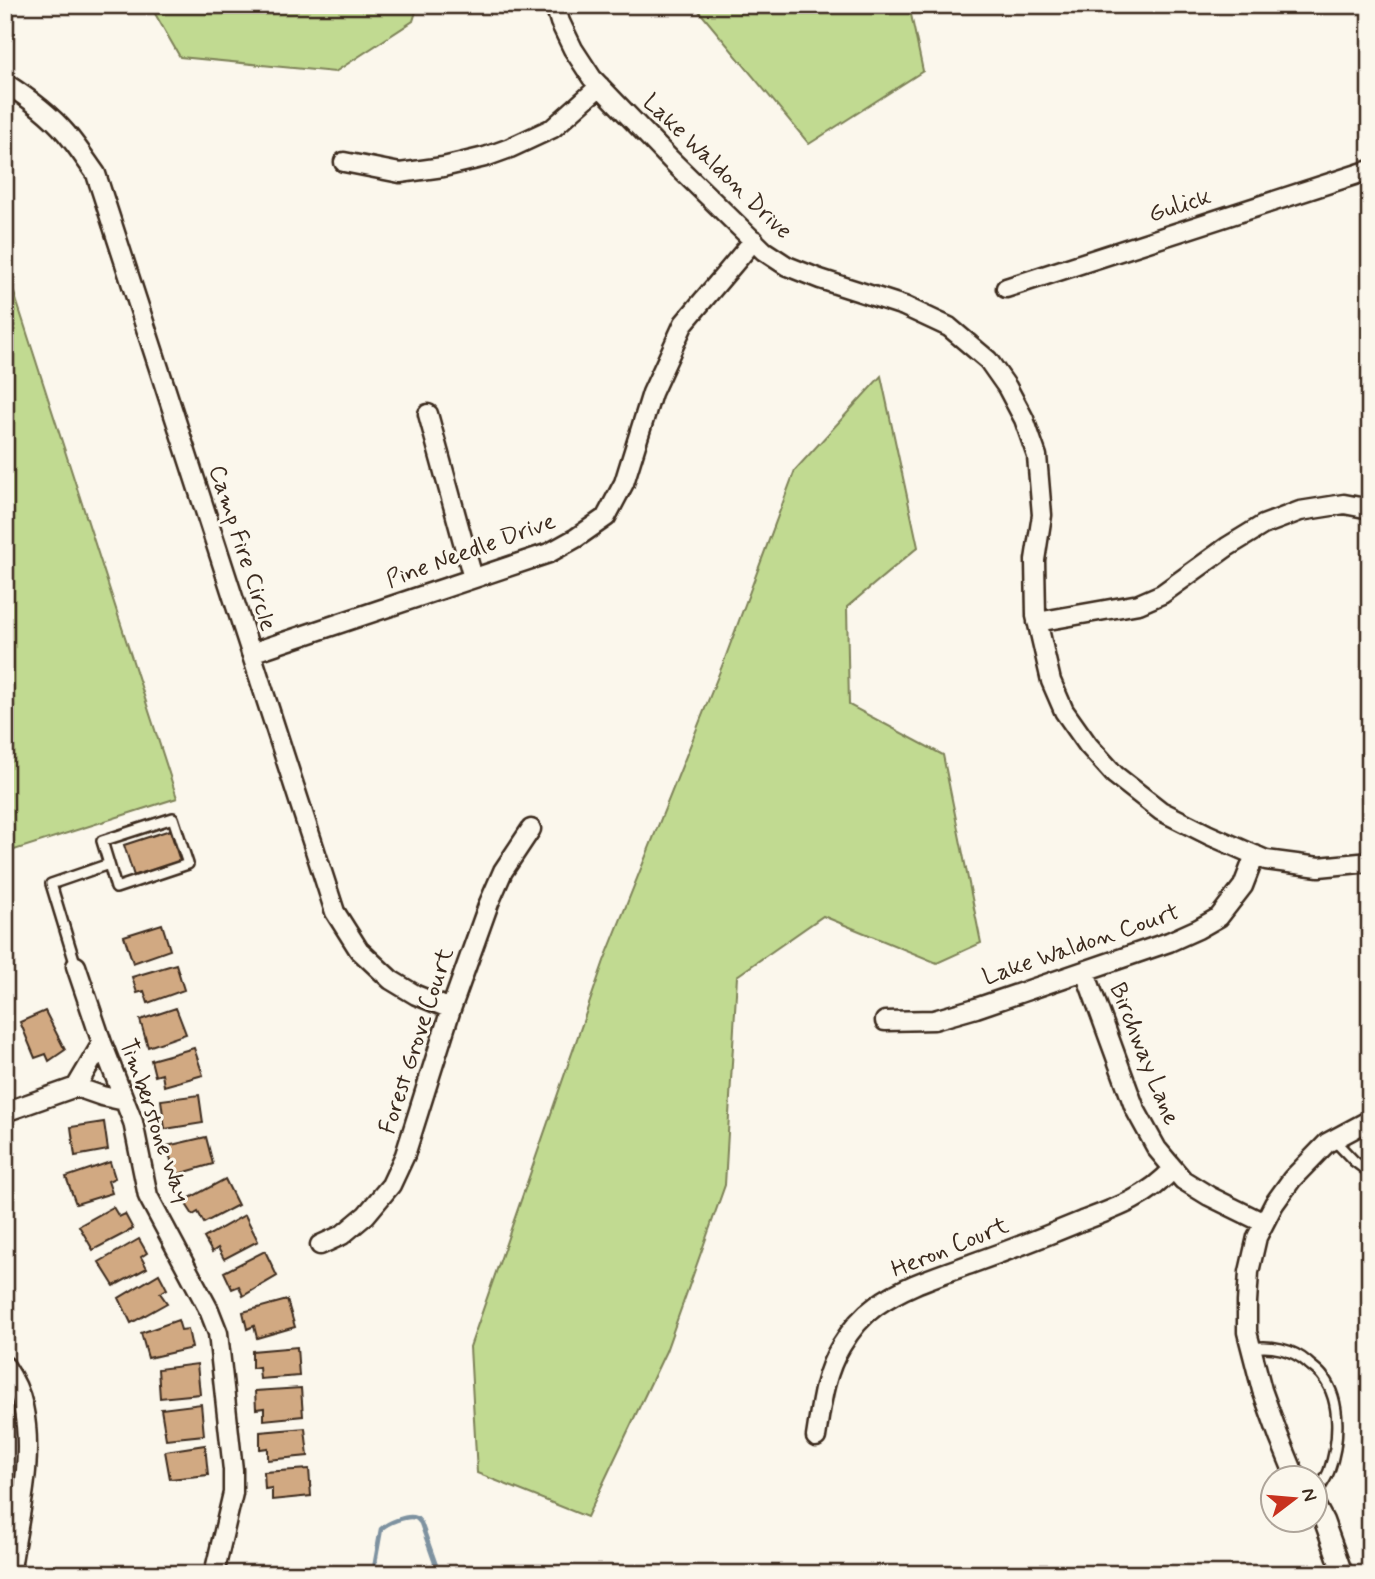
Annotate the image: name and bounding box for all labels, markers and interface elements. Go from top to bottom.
street label: Lake Waldon Drive [635,87,799,247]
street label: Gulick [1145,181,1215,231]
street label: Camp Fire Circle [201,461,283,635]
street label: Pine Needle Drive [382,506,560,596]
street label: Lake Waldon Court [979,897,1183,993]
street label: Forest Grove Court [372,944,462,1138]
street label: Birchway Lane [1101,978,1187,1130]
street label: Timberstone Way [111,1035,197,1207]
street label: Heron Court [887,1210,1013,1286]
north arrow [1260,1464,1330,1534]
text: N [1295,1485,1323,1504]

